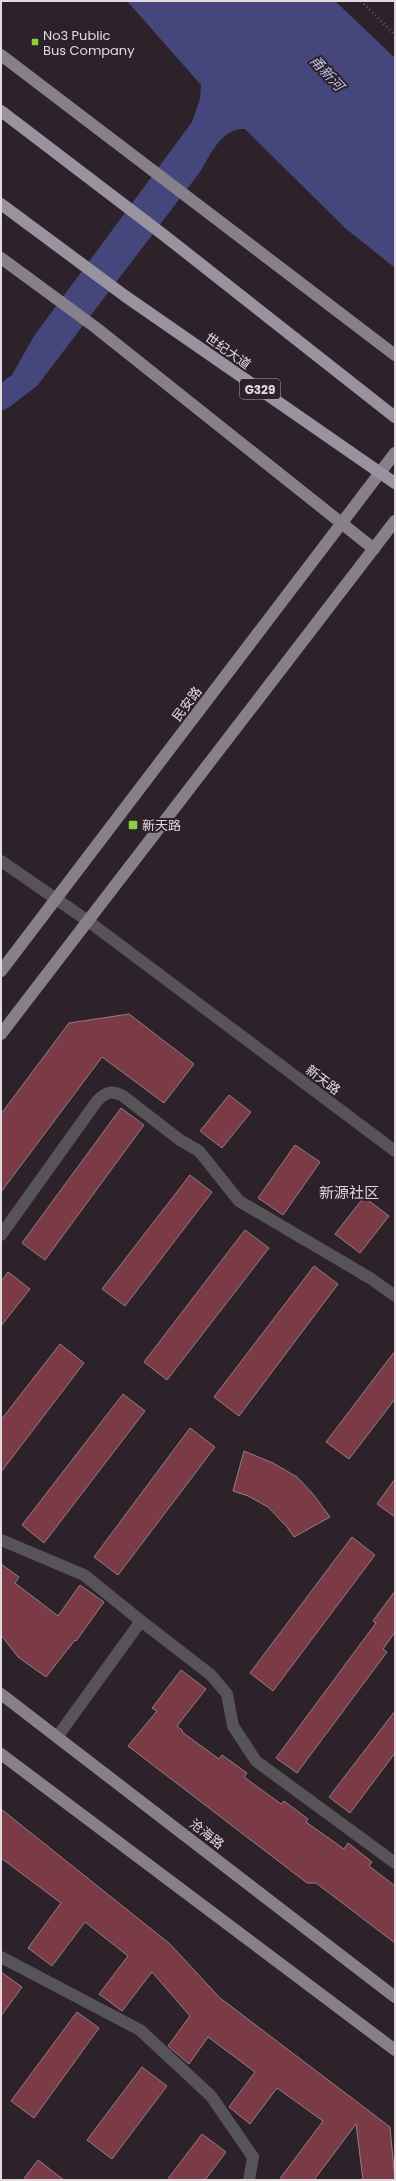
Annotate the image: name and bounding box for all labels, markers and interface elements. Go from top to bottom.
place label: No3 Public Bus Company [43,26,135,60]
marker: No3 Public Bus Company [30,37,40,47]
water label: 甬新河 [305,51,351,97]
street label: 世纪大道 [201,328,255,374]
road number: G329 [240,379,280,399]
street label: 民安路 [168,683,206,725]
place label: 新天路 [142,816,181,835]
marker: 新天路 [127,819,139,831]
street label: 新天路 [302,1061,344,1099]
district label: 新源社区 [319,1182,379,1203]
street label: 沧海路 [186,1815,228,1853]

